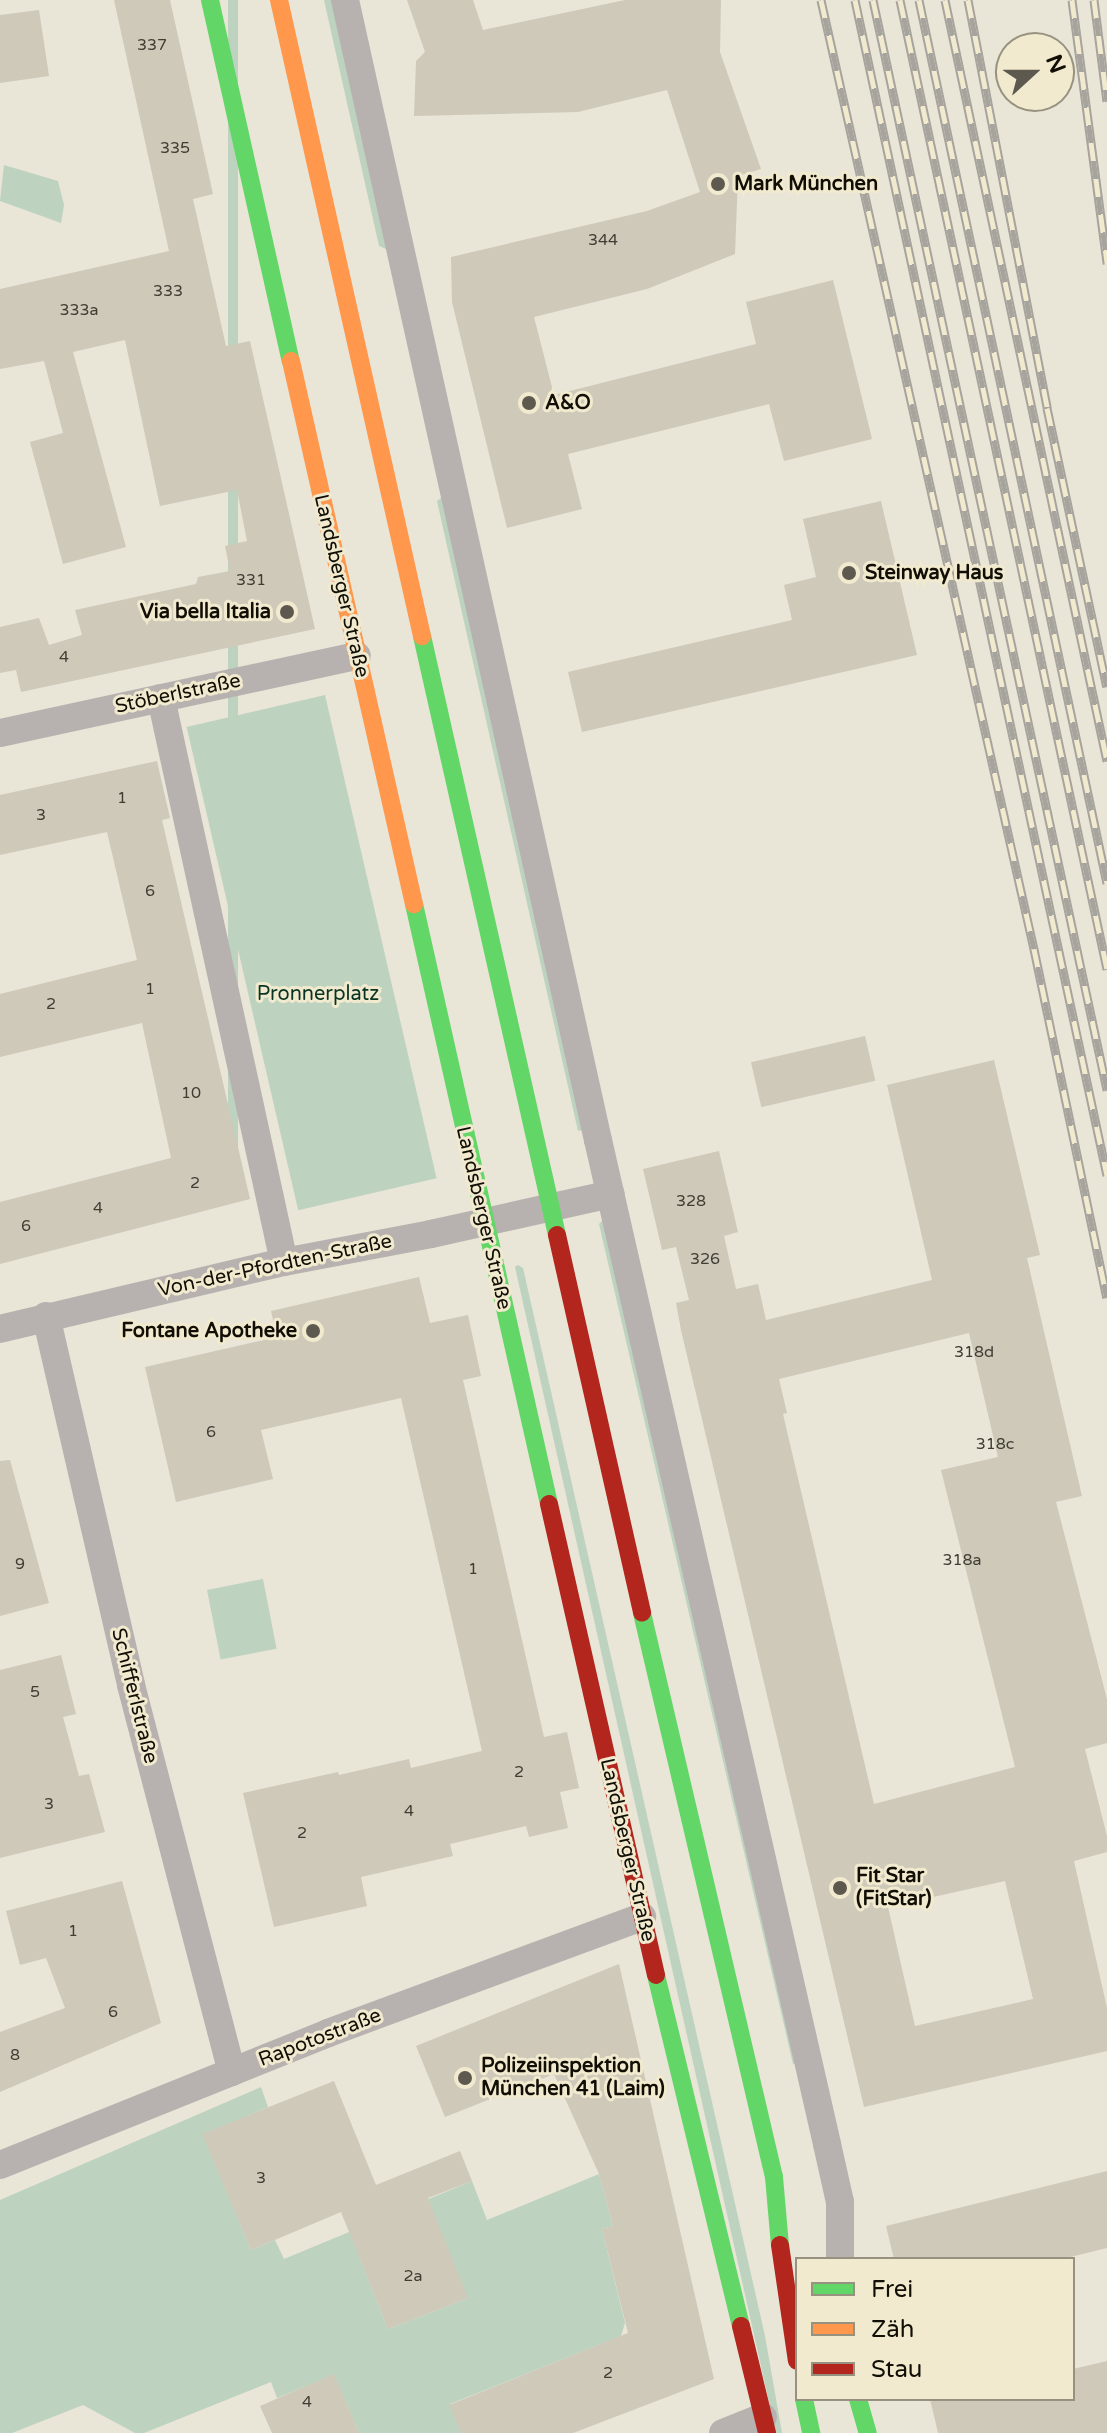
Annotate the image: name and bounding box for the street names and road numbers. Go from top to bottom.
street label: Landsberger Straße [308,492,374,680]
street label: Stöberlstraße [113,669,243,719]
street label: Landsberger Straße [450,1124,516,1312]
street label: Von-der-Pfordten-Straße [156,1229,394,1303]
street label: Schifferlstraße [106,1626,162,1766]
street label: Landsberger Straße [594,1756,660,1944]
street label: Rapotostraße [255,2004,385,2072]

